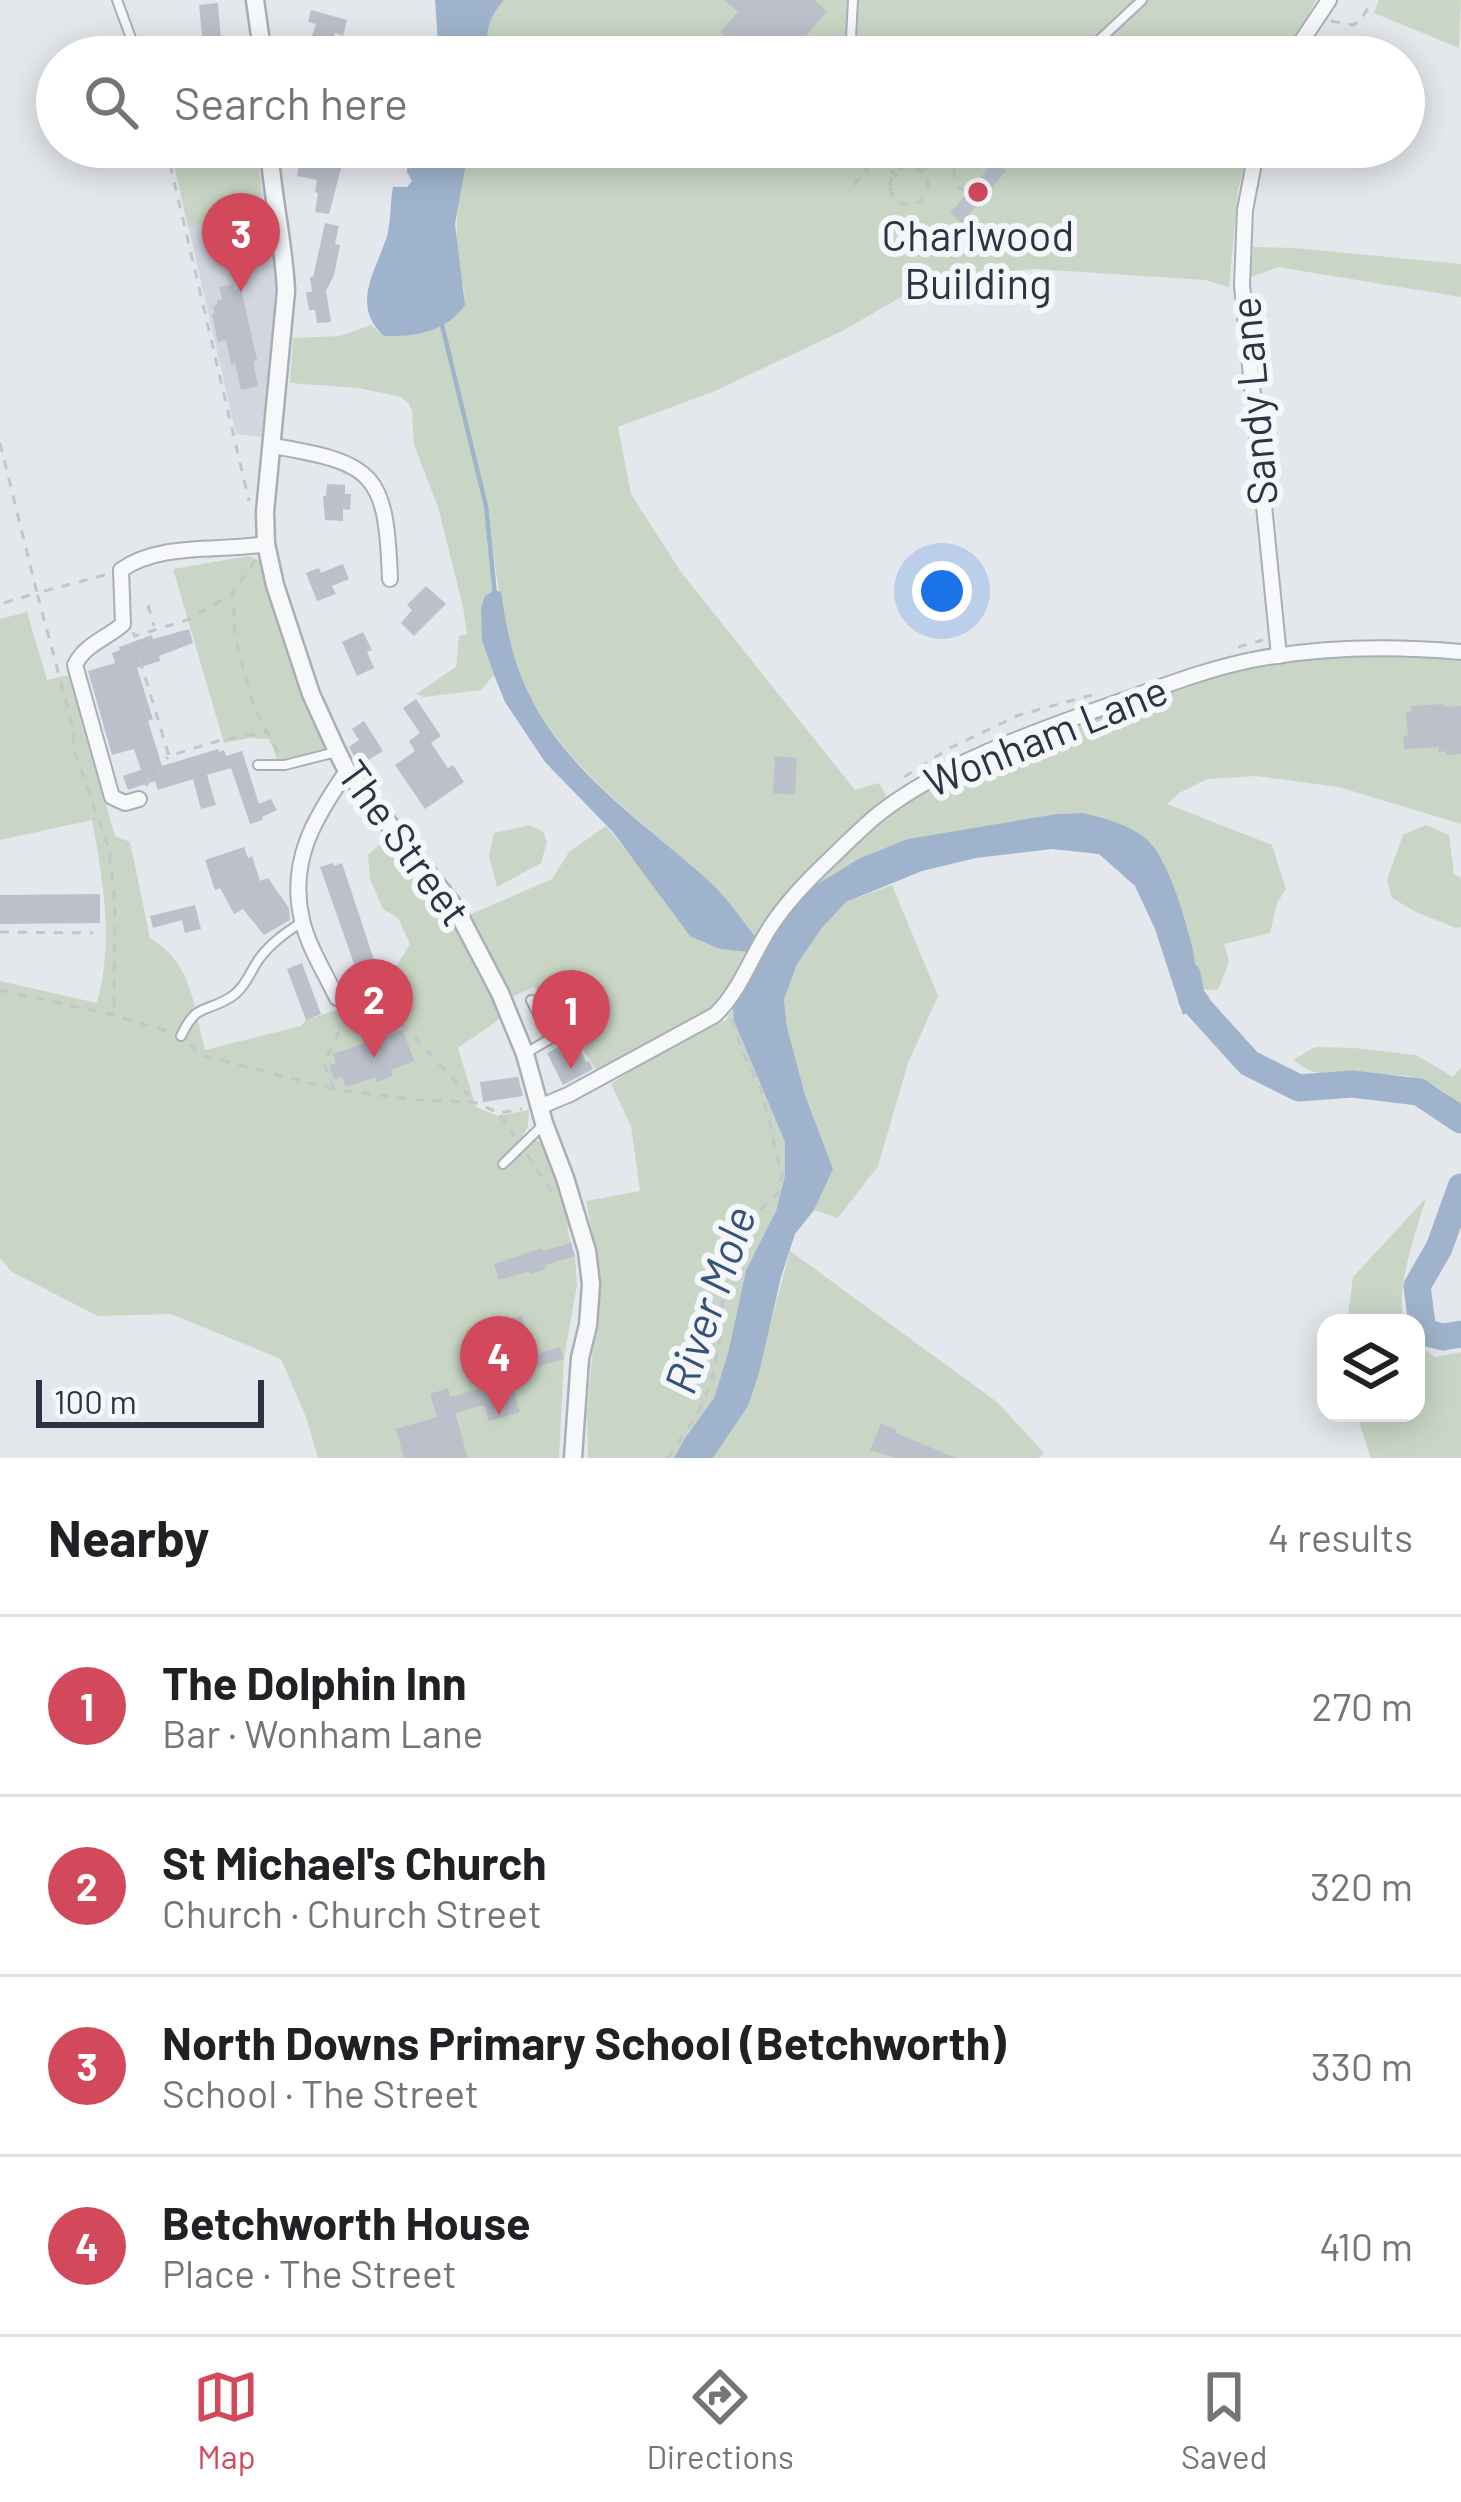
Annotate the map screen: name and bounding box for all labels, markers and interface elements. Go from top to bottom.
search box [36,36,1425,168]
icon: search [78,69,144,135]
text: Search here [174,75,408,129]
marker: Charlwood Building [965,179,991,205]
pin: 3 [202,193,280,292]
place label: Charlwood Building [882,209,1074,308]
street label: Sandy Lane [1218,295,1287,507]
your location [912,561,972,621]
street label: Wonham Lane [916,663,1174,806]
street label: The Street [329,750,482,934]
pin: 2 [335,959,413,1058]
pin: 1 [532,970,610,1069]
water label: River Mole [651,1199,765,1400]
map controls [1317,1314,1425,1422]
button: layers [1317,1314,1425,1422]
pin: 4 [460,1316,538,1415]
scale bar [36,1374,264,1427]
text: 100 m [54,1381,137,1421]
text: Nearby [48,1506,209,1567]
text: 4 results [1268,1513,1413,1560]
text: The Dolphin Inn [162,1655,467,1709]
text: 1 [80,1682,94,1729]
text: 270 m [1312,1682,1413,1729]
text: Bar · Wonham Lane [162,1709,483,1756]
text: St Michael's Church [162,1835,547,1889]
text: 2 [76,1862,98,1909]
text: 320 m [1310,1862,1413,1909]
text: Church · Church Street [162,1889,542,1936]
text: North Downs Primary School (Betchworth) [162,2015,1006,2069]
text: 3 [76,2042,98,2089]
text: 330 m [1311,2042,1413,2089]
text: School · The Street [162,2069,479,2116]
text: Betchworth House [162,2195,531,2249]
text: 4 [75,2222,99,2269]
text: 410 m [1319,2222,1413,2269]
text: Place · The Street [162,2249,457,2296]
tab: Map [193,2364,259,2476]
tab: Directions [646,2364,794,2476]
tab: Saved [1181,2364,1268,2476]

